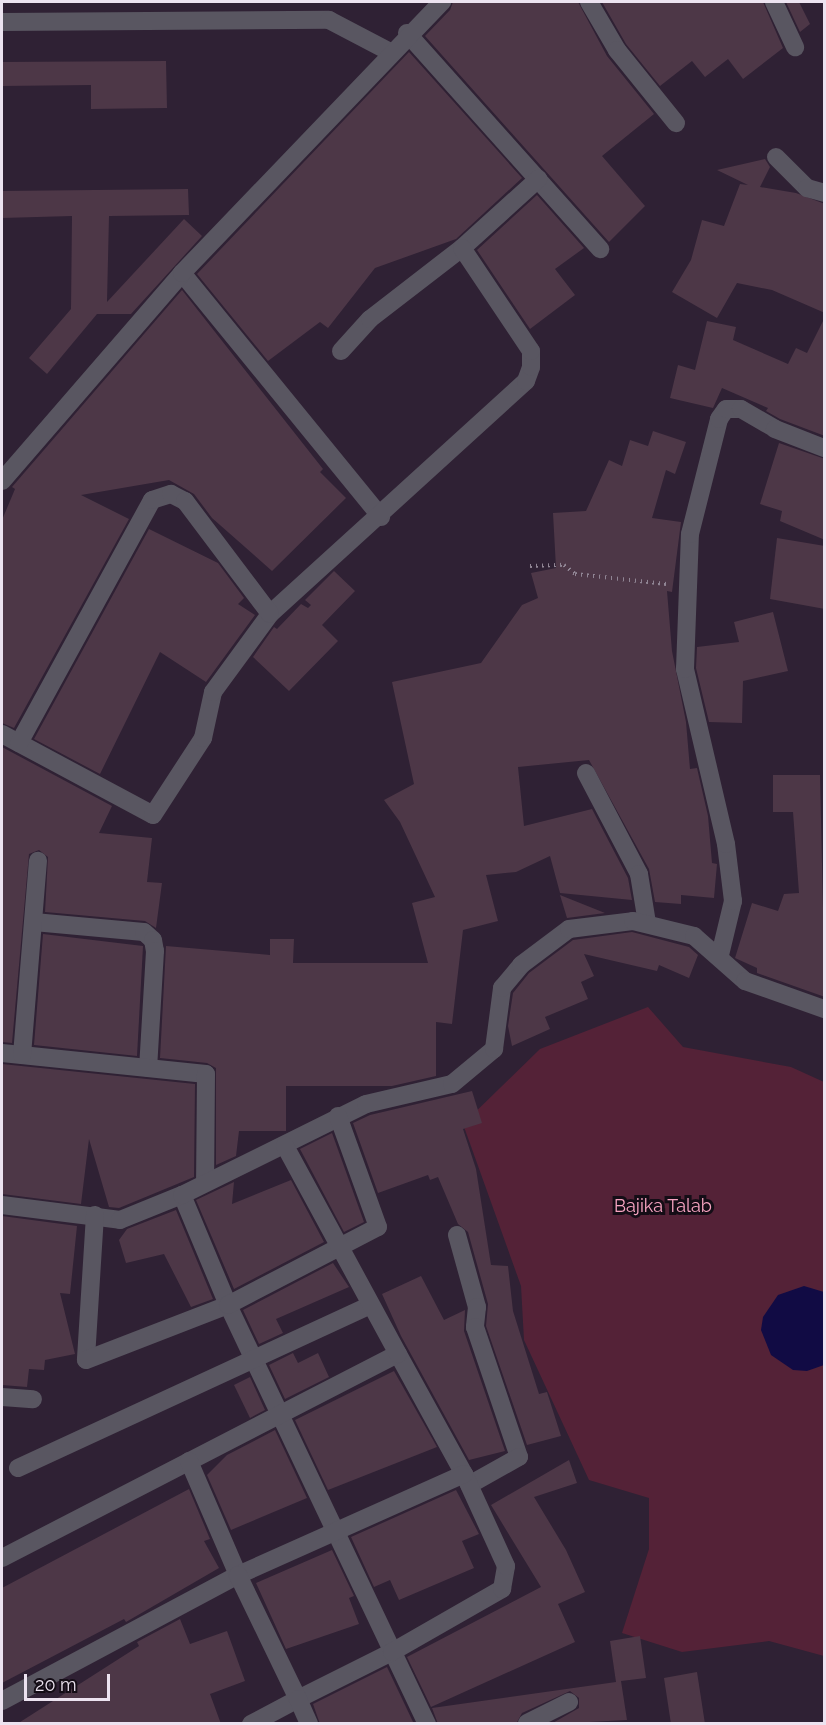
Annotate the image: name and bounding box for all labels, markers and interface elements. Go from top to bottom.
park label: Bajika Talab [614,1195,712,1217]
scale bar [27,1662,112,1700]
text: 20 m [35,1674,77,1695]

